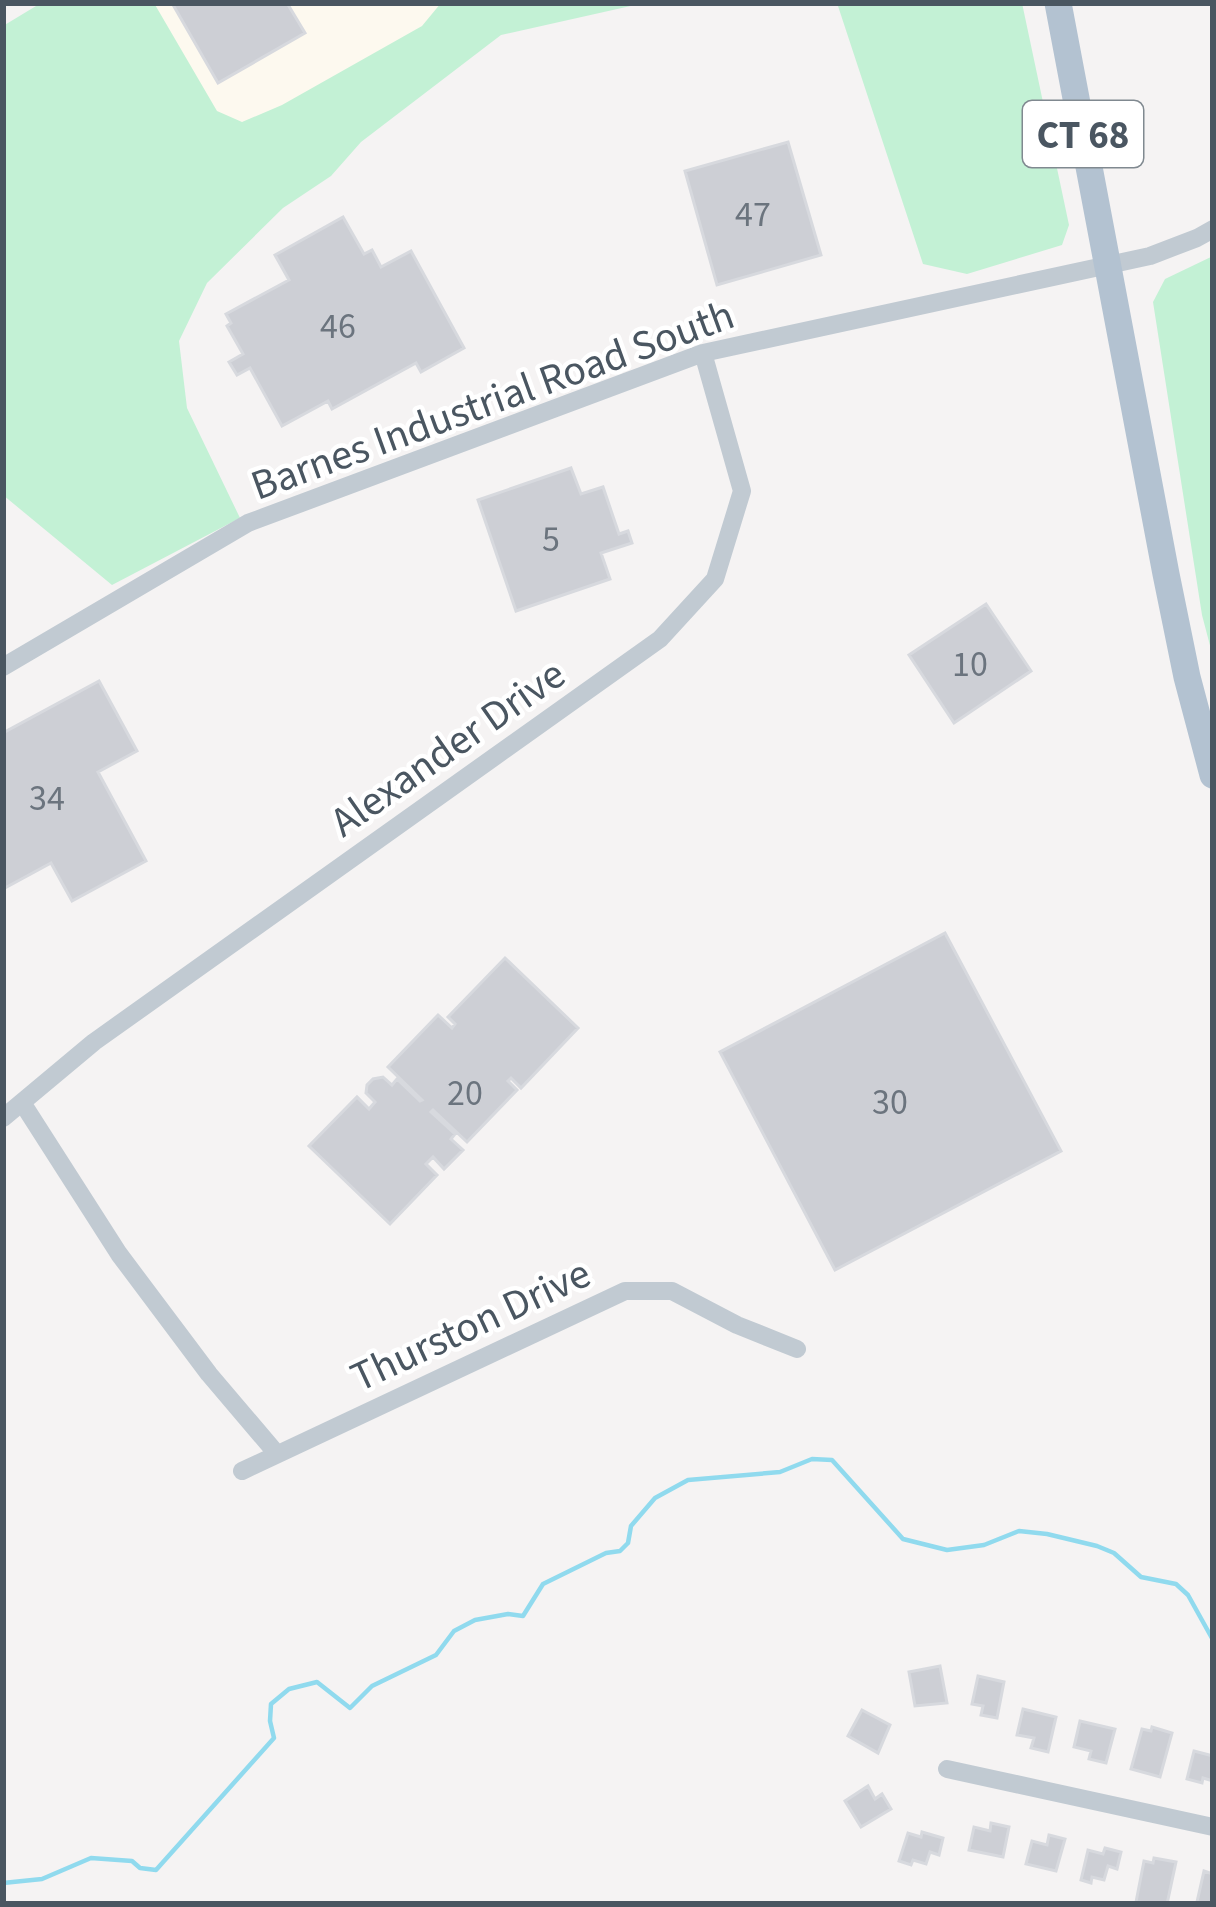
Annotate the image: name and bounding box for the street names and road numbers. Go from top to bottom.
road number: CT 68 [1023,101,1143,167]
street label: Barnes Industrial Road South [243,285,743,516]
street label: Alexander Drive [318,645,578,852]
street label: Thurston Drive [341,1244,601,1408]

